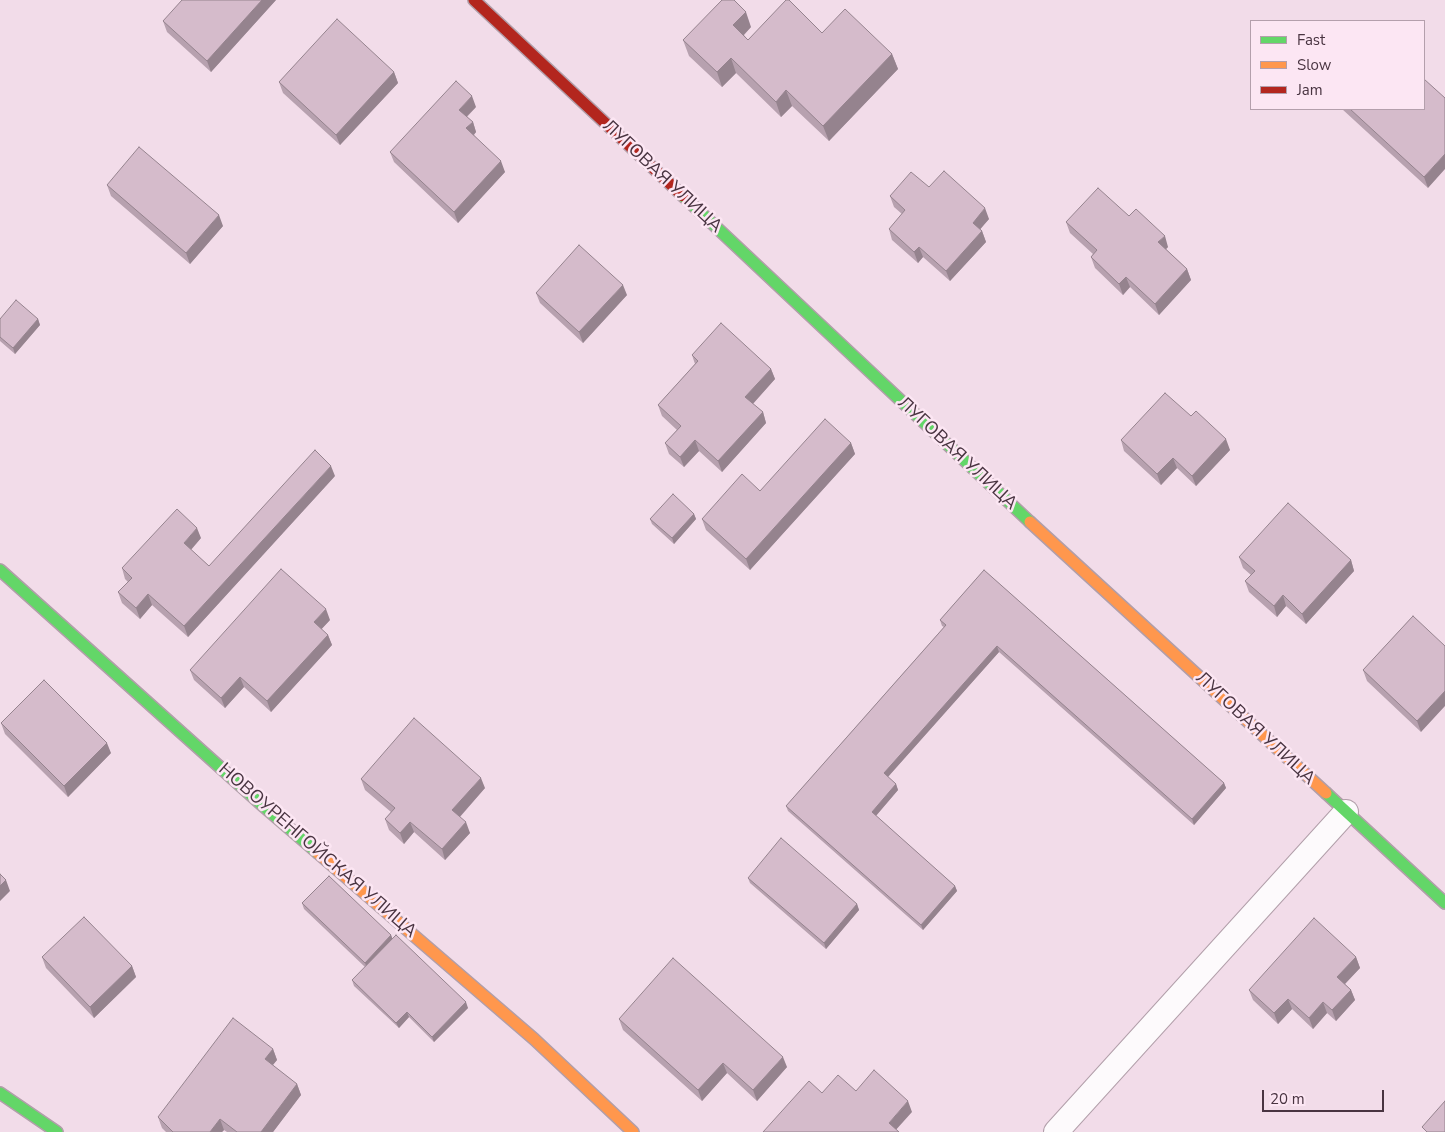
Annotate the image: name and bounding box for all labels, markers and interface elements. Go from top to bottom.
legend [1250,20,1425,110]
text: Fast [1297,30,1325,50]
text: Slow [1297,55,1331,75]
text: Jam [1297,80,1323,100]
street label: ЛУГОВАЯ УЛИЦА [598,116,726,238]
street label: ЛУГОВАЯ УЛИЦА [893,393,1021,515]
street label: ЛУГОВАЯ УЛИЦА [1191,668,1319,790]
street label: НОВОУРЕНГОЙСКАЯ УЛИЦА [213,759,421,943]
scale bar [1265,1080,1388,1112]
text: 20 m [1270,1089,1305,1109]

